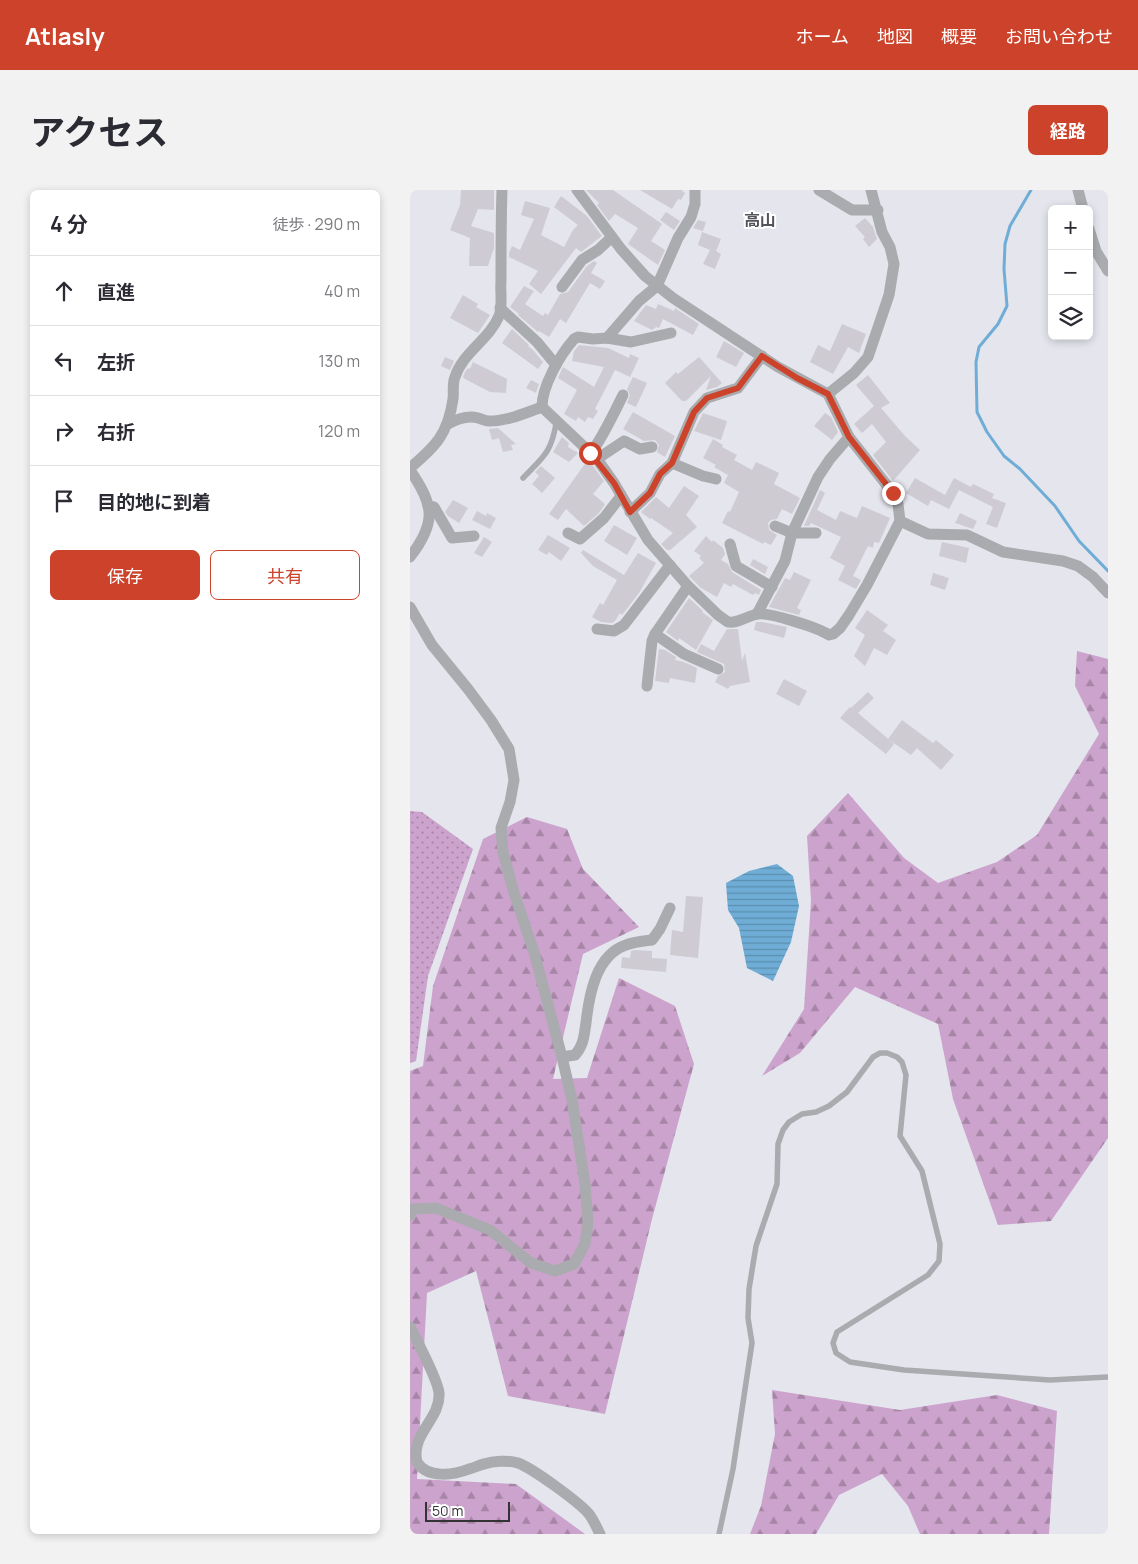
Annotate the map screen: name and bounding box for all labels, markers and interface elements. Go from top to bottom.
text: Atlasly [25,19,105,52]
text: ホーム [796,24,849,48]
text: 地図 [877,24,913,48]
text: 概要 [941,24,977,48]
text: お問い合わせ [1005,24,1113,48]
button: 経路 [1028,105,1108,155]
text: アクセス [30,108,168,156]
map controls [1048,205,1093,340]
button: + [1048,205,1093,250]
district label: 高山 [744,209,776,231]
text: 4 分 [50,210,88,238]
text: 徒歩 · 290 m [272,213,360,235]
button: − [1048,250,1093,295]
icon: ahead [50,277,78,305]
text: 直進 [97,279,135,305]
text: 40 m [324,280,360,302]
button: layers [1048,295,1093,340]
icon: left [50,347,78,375]
text: 左折 [97,349,135,375]
text: 130 m [318,350,360,372]
icon: right [50,417,78,445]
text: 右折 [97,419,135,445]
text: 120 m [318,420,360,442]
route start [579,442,602,465]
route end [882,482,905,505]
icon: arrive [50,487,78,515]
text: 目的地に到着 [97,489,211,515]
button: 保存 [50,550,200,600]
button: 共有 [210,550,360,600]
scale bar [425,1499,510,1522]
text: 50 m [432,1501,463,1520]

